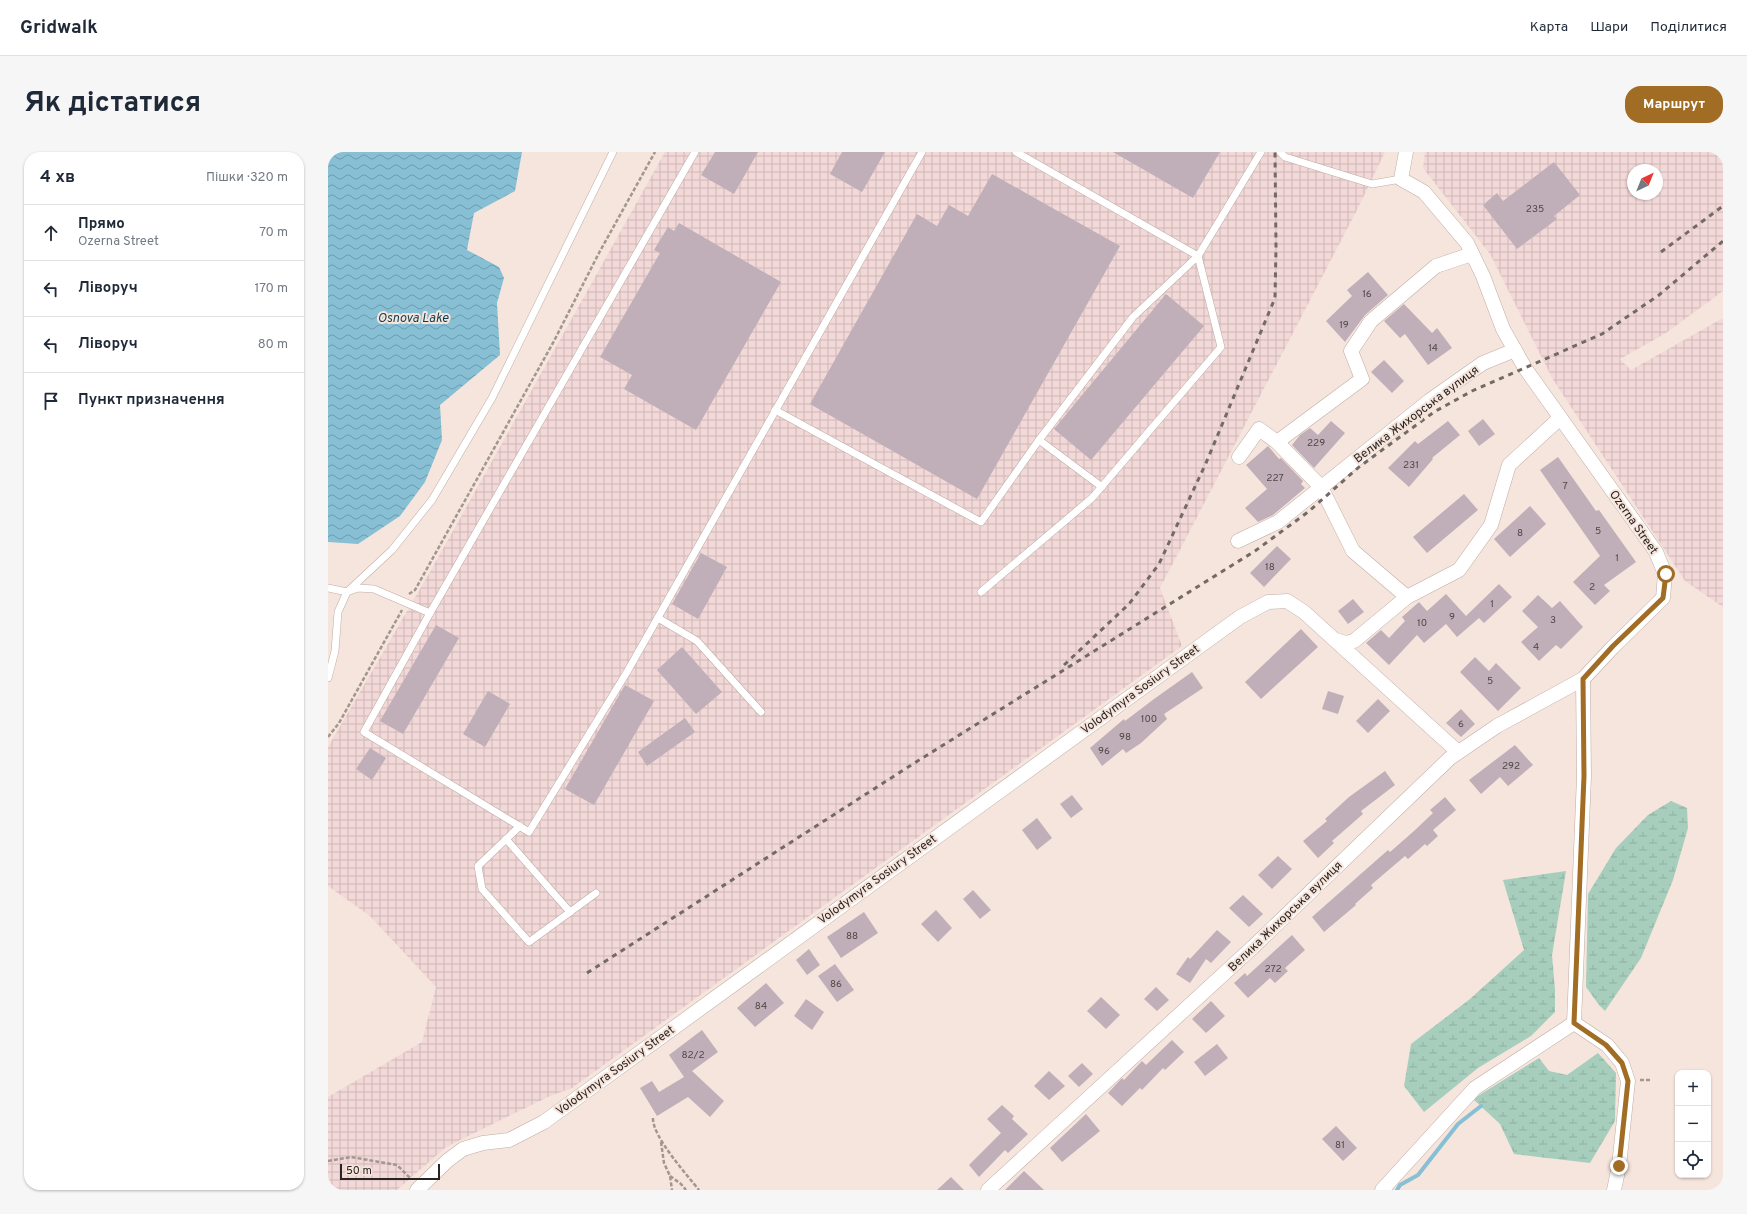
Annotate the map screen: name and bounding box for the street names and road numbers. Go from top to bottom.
street label: Велика Жихорська вулиця [1351,362,1482,467]
street label: Ozerna Street [1605,487,1661,558]
street label: Volodymyra Sosiury Street [1078,641,1203,738]
street label: Volodymyra Sosiury Street [815,831,940,928]
street label: Велика Жихорська вулиця [1225,858,1346,976]
street label: Volodymyra Sosiury Street [553,1022,678,1119]

